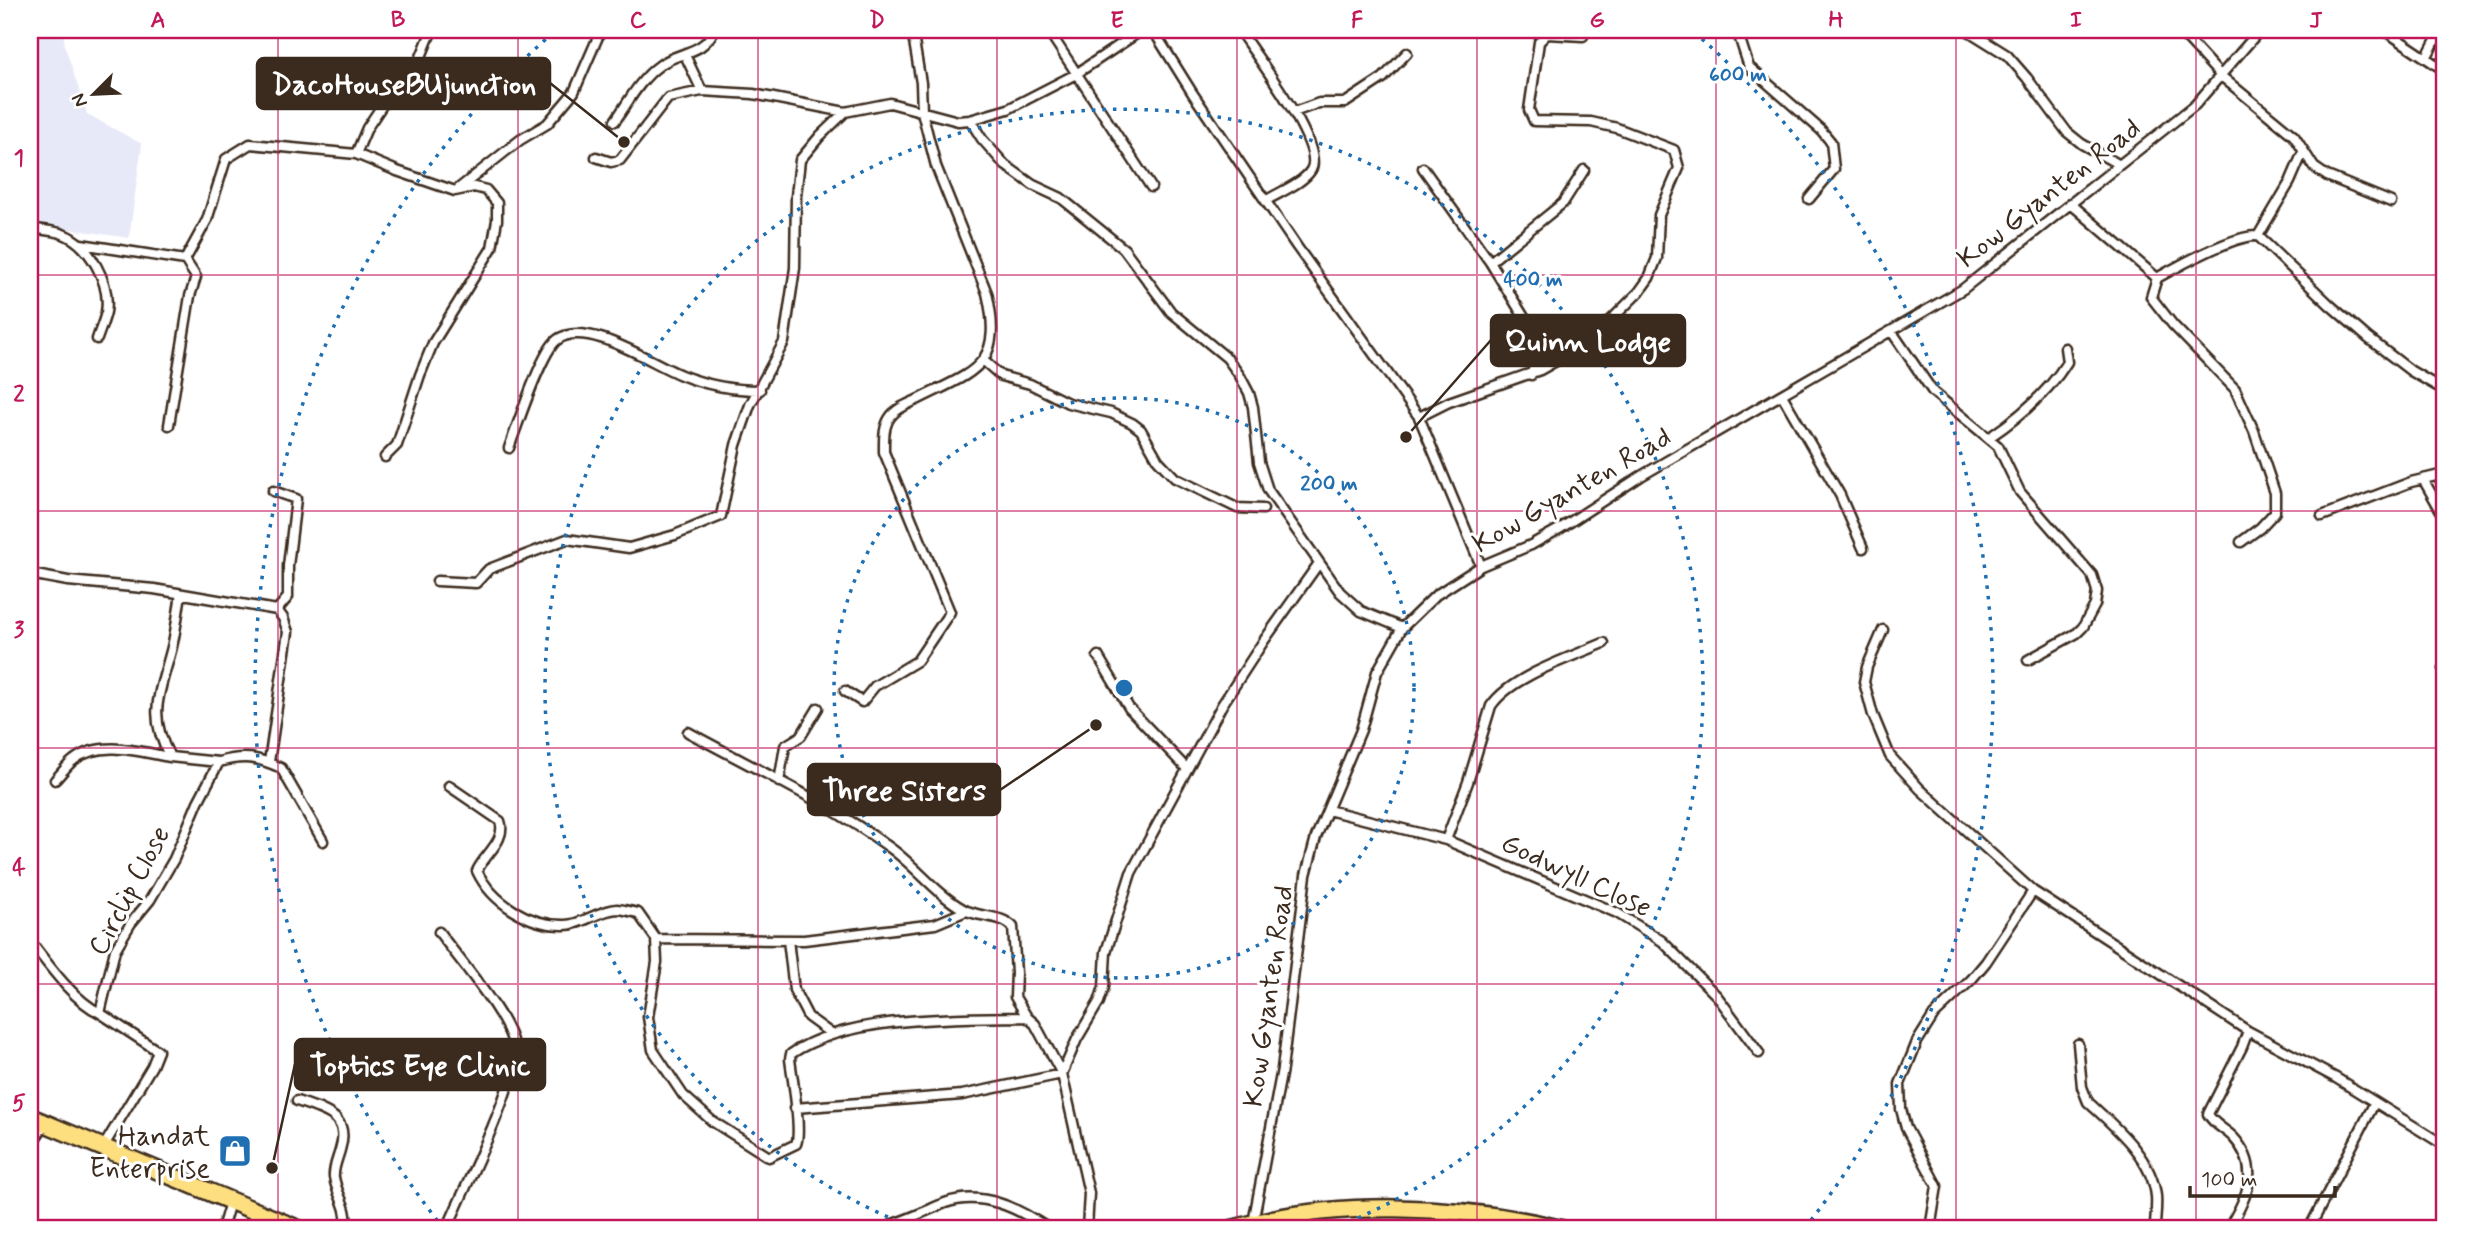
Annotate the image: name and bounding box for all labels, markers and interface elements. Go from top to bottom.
text: A [150,6,166,36]
text: B [391,6,406,36]
text: C [630,6,647,36]
text: D [869,6,885,36]
text: E [1110,6,1124,36]
text: F [1351,6,1363,36]
text: G [1589,6,1605,36]
text: H [1828,6,1844,36]
text: I [2070,6,2082,36]
text: J [2309,6,2323,36]
callout: DacoHouseBUjunction [257,58,550,109]
north arrow [60,60,130,130]
text: 600 m [1709,61,1767,89]
text: DacoHouseBUjunction [272,66,536,106]
text: N [66,89,94,111]
street label: Kow Gyanten Road [1950,111,2149,277]
text: 1 [14,144,24,174]
text: 400 m [1503,266,1563,294]
callout: Quinn Lodge [1491,315,1685,366]
text: Quinn Lodge [1505,323,1671,365]
text: 2 [13,380,25,410]
street label: Kow Gyanten Road [1466,419,1678,563]
text: 200 m [1300,470,1358,498]
text: 3 [14,616,25,646]
centre of rings [1112,676,1136,700]
callout: Three Sisters [808,764,1000,815]
text: Three Sisters [822,772,987,811]
street label: Circlip Close [81,820,180,962]
street label: Godwyll Close [1495,825,1657,927]
text: 4 [12,853,26,883]
street label: Kow Gyanten Road [1236,883,1303,1110]
callout: Toptics Eye Clinic [295,1039,545,1090]
text: Toptics Eye Clinic [309,1047,531,1086]
text: 5 [12,1089,26,1119]
place label: Handat Enterprise [89,1119,211,1188]
shop icon: Handat Enterprise [216,1132,254,1170]
scale bar [2190,1154,2336,1198]
text: 100 m [2201,1166,2257,1194]

